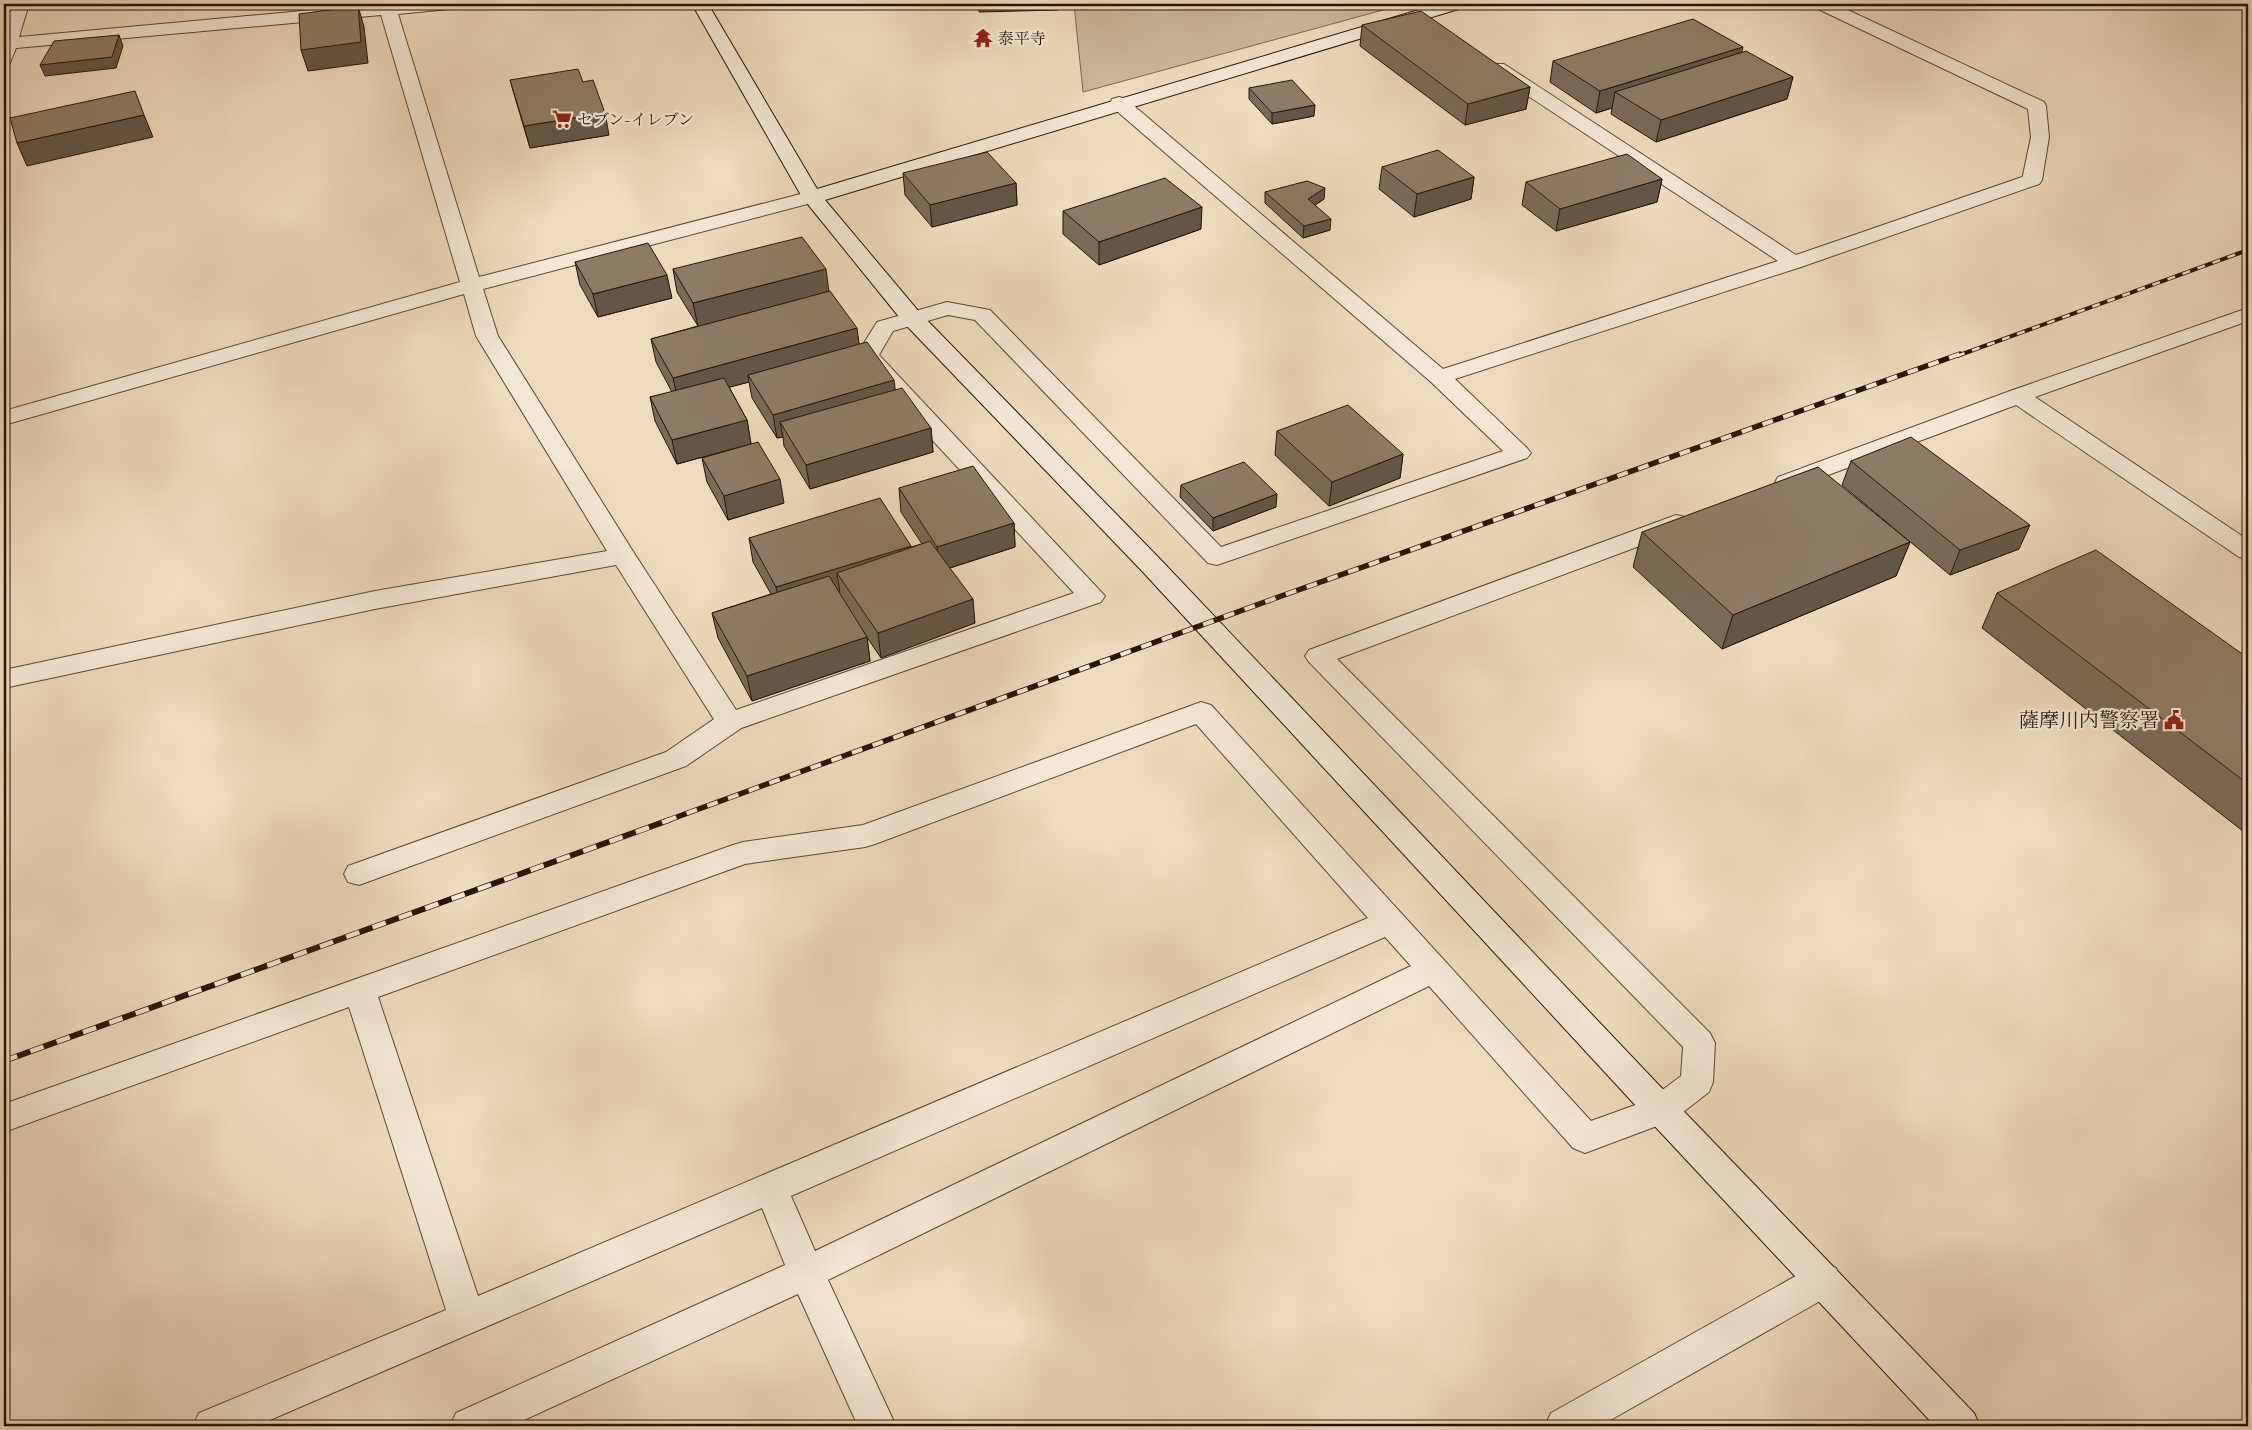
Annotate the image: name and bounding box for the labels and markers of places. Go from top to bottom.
temple icon: 泰平寺 [972,27,994,49]
place label: 泰平寺 [998,29,1046,49]
supermarket icon: セブン-イレブン [551,108,573,130]
place label: セブン-イレブン [577,110,694,130]
place label: 薩摩川内警察署 [2019,709,2159,734]
public building icon: 薩摩川内警察署 [2163,709,2185,731]

